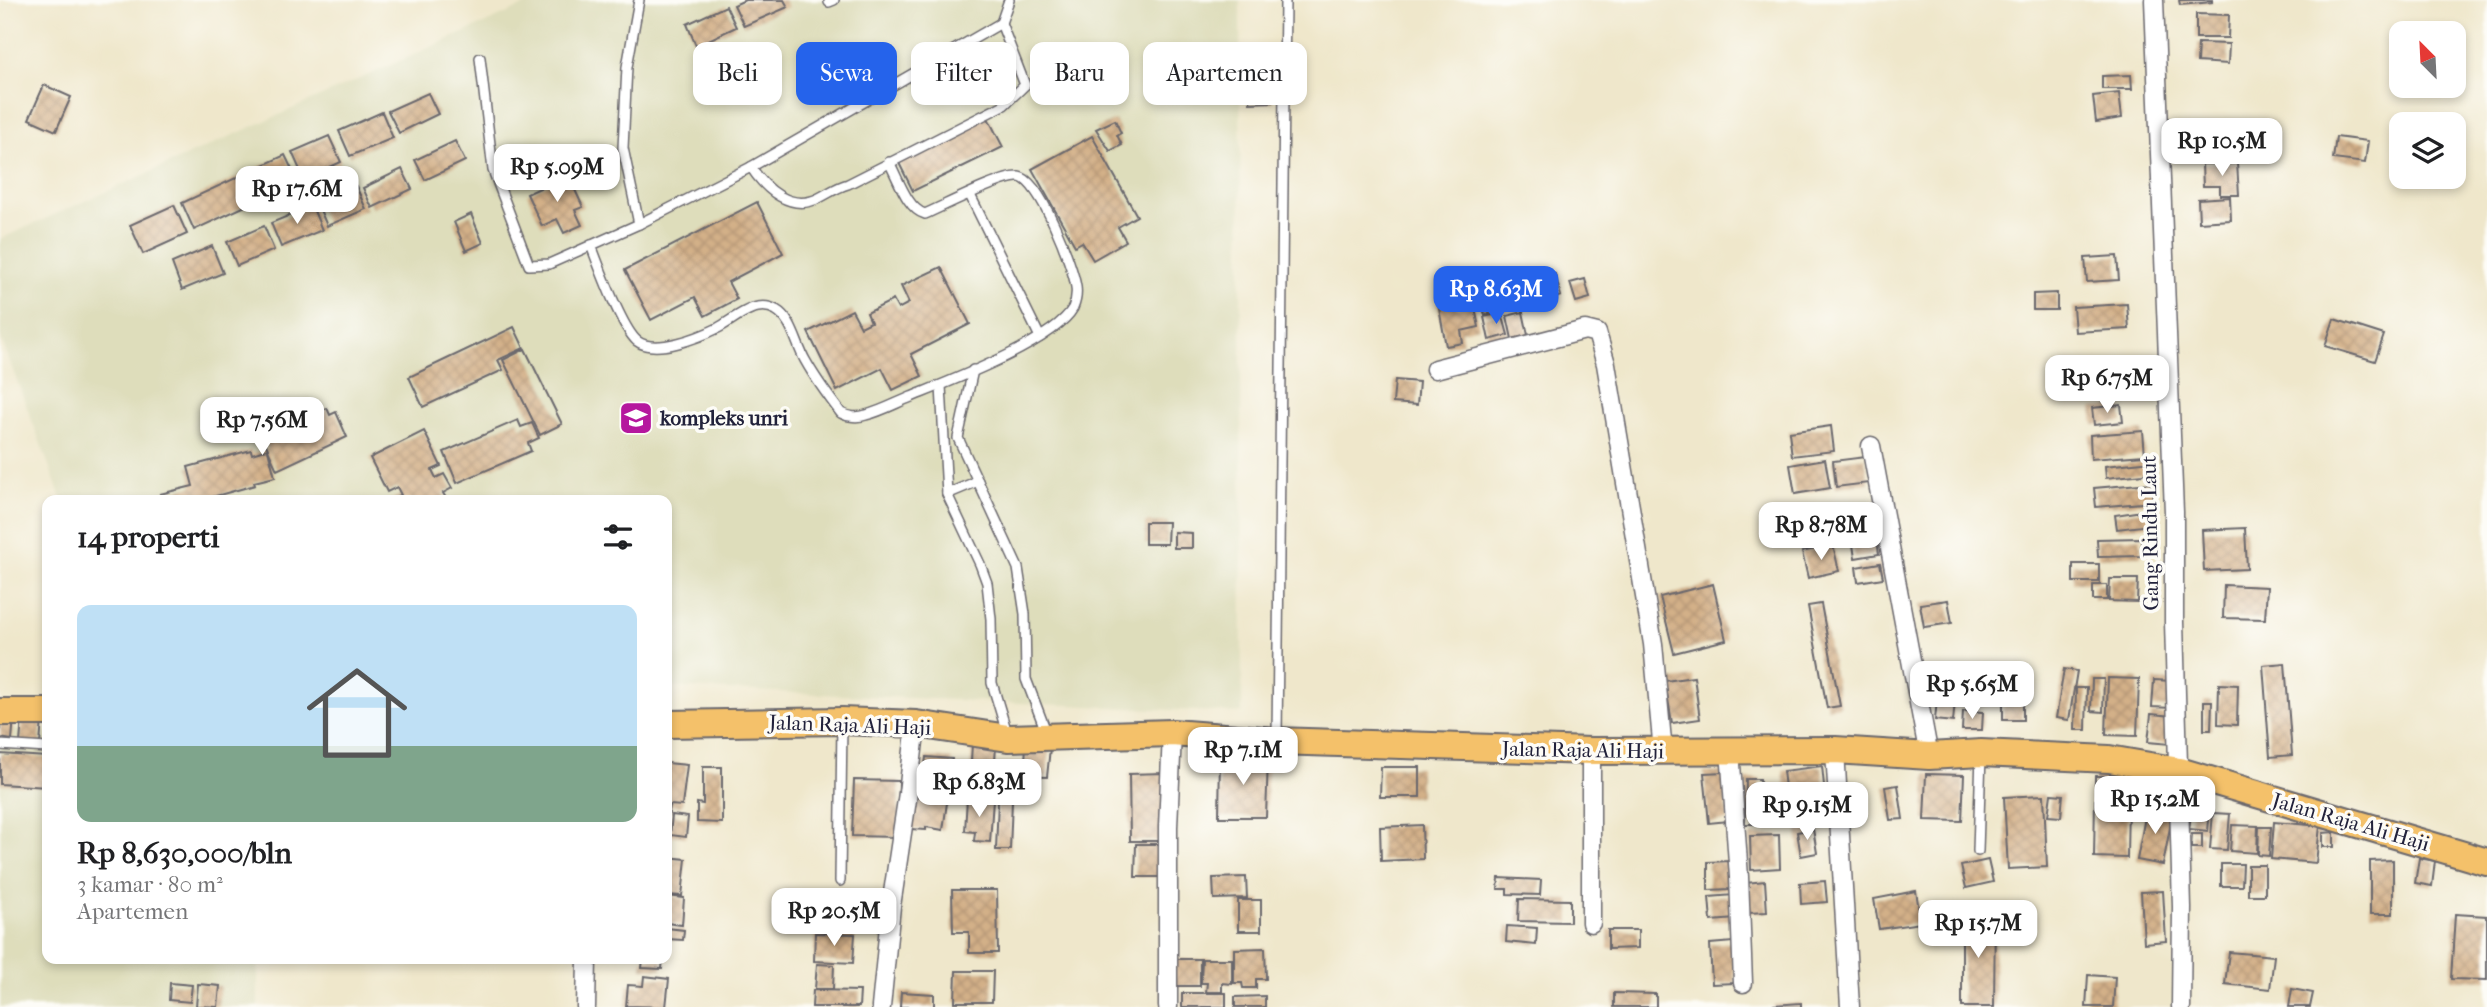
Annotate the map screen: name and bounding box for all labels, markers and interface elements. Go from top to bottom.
north arrow [2389,21,2466,98]
map controls [2389,21,2466,189]
chip: Beli [693,42,782,105]
chip: Sewa [796,42,897,105]
chip: Filter [911,42,1016,105]
chip: Baru [1030,42,1129,105]
chip: Apartemen [1143,42,1307,105]
button: layers [2389,112,2466,189]
pin: Rp 10.5M [2150,118,2294,178]
text: Rp 10.5M [2177,127,2267,154]
pin: Rp 5.09M [485,144,629,204]
text: Rp 5.09M [510,153,604,180]
pin: Rp 17.6M [225,166,369,226]
text: Rp 17.6M [252,175,342,202]
pin: Rp 8.63M [1424,266,1568,326]
text: Rp 8.63M [1450,275,1543,302]
pin: Rp 6.75M [2035,356,2179,415]
text: Rp 6.75M [2061,364,2153,391]
pin: Rp 7.56M [190,398,334,457]
school or university icon: kompleks unri [617,399,655,437]
text: Rp 7.56M [216,406,308,433]
place label: kompleks unri [659,406,789,430]
street label: Gang Rindu Laut [2137,455,2163,611]
pin: Rp 8.78M [1749,503,1893,562]
text: Rp 8.78M [1775,511,1867,538]
icon: filters [599,518,637,556]
text: 14 properti [77,520,219,555]
icon: home [294,650,420,776]
pin: Rp 5.65M [1900,662,2044,721]
text: Rp 5.65M [1926,670,2018,697]
street label: Jalan Raja Ali Haji [766,710,932,740]
pin: Rp 7.1M [1178,728,1308,787]
text: Rp 7.1M [1204,736,1282,763]
street label: Jalan Raja Ali Haji [1500,737,1664,763]
pin: Rp 6.83M [907,760,1051,819]
text: Rp 6.83M [933,768,1026,795]
pin: Rp 15.2M [2083,776,2227,836]
pin: Rp 9.15M [1735,782,1879,842]
text: Rp 15.2M [2110,785,2200,812]
street label: Jalan Raja Ali Haji [2268,788,2432,856]
text: Rp 9.15M [1762,791,1852,818]
text: Rp 8,630,000/bln [77,836,292,871]
text: 3 kamar · 80 m² [77,871,223,898]
pin: Rp 20.5M [762,888,906,948]
text: Rp 20.5M [787,897,881,924]
text: Apartemen [77,898,188,925]
pin: Rp 15.7M [1906,900,2050,960]
text: Rp 15.7M [1934,909,2022,936]

